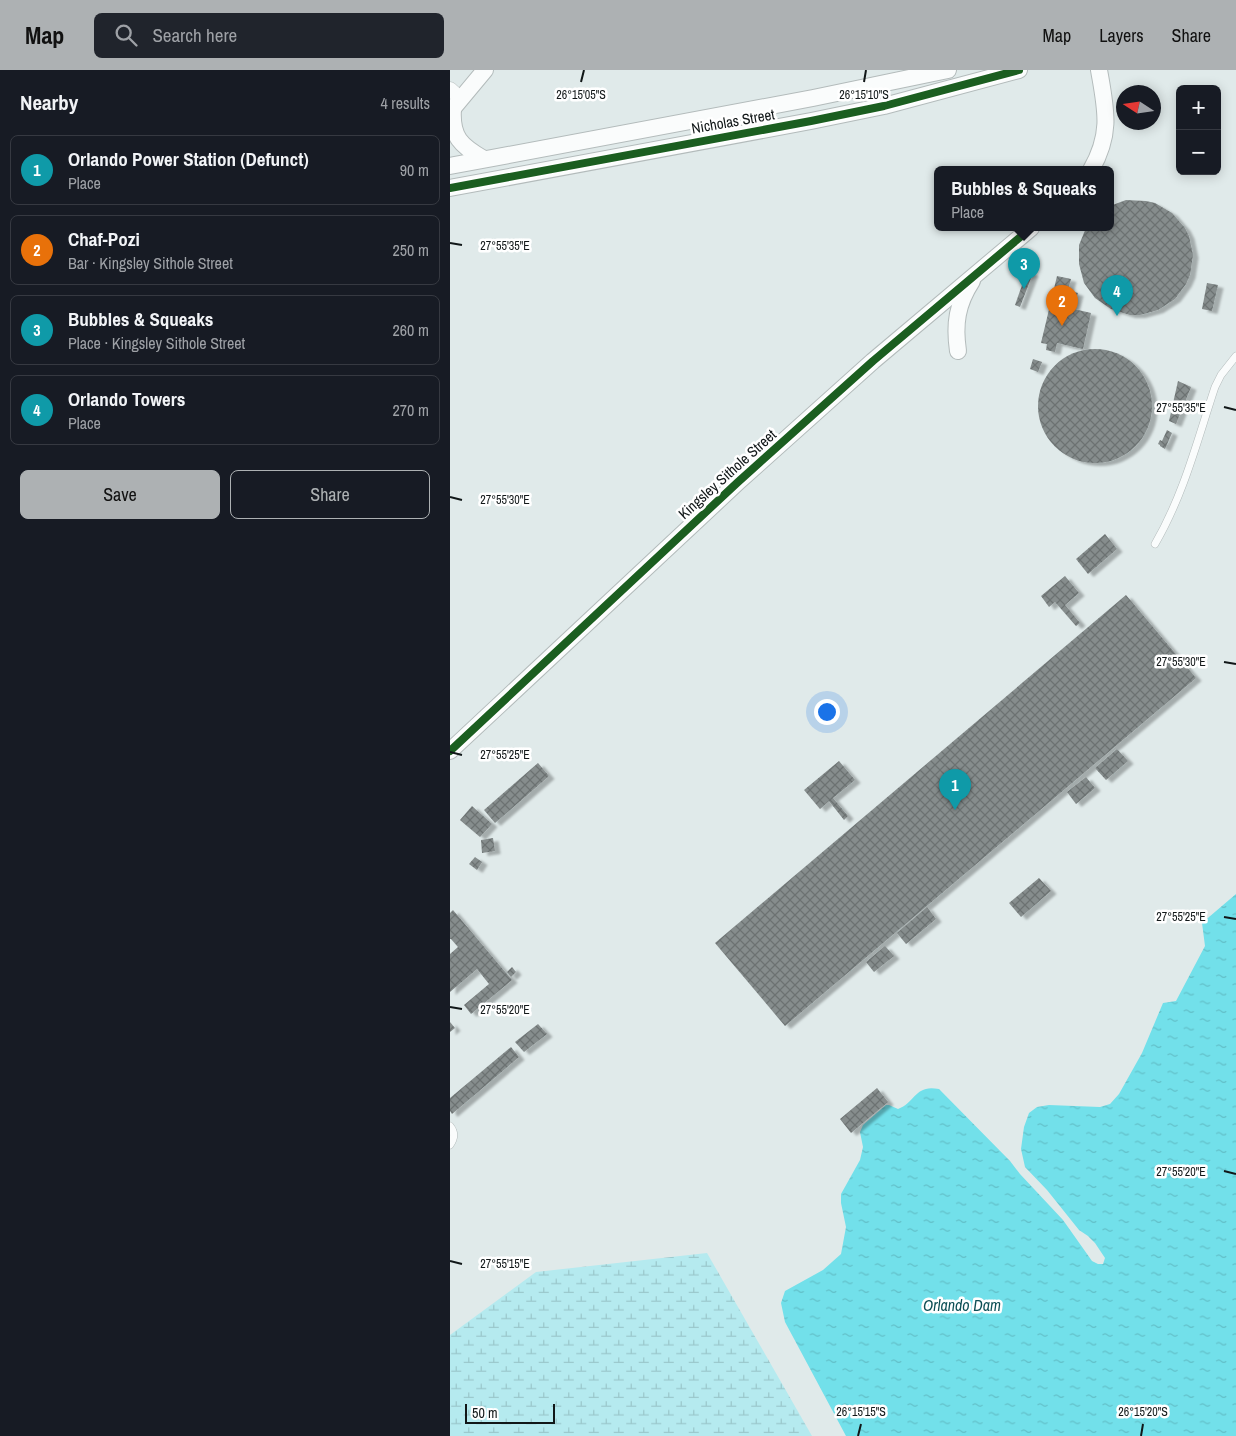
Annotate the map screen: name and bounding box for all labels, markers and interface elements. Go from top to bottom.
search box [94,13,444,58]
text: Map [25,19,64,51]
icon: search [112,21,140,49]
text: Search here [152,22,237,48]
text: Map [1043,23,1071,48]
text: Layers [1099,23,1144,48]
text: Share [1172,23,1211,48]
north arrow [1116,85,1161,130]
map controls [1176,85,1221,175]
button: + [1176,85,1221,130]
text: 26°15'05"S [556,87,606,103]
text: 26°15'10"S [839,87,889,103]
text: Nearby [20,88,78,117]
text: 4 results [380,92,430,114]
street label: Nicholas Street [690,103,777,139]
button: − [1176,130,1221,175]
text: Orlando Power Station (Defunct) [68,146,309,172]
text: 1 [33,159,41,181]
text: 90 m [400,159,429,181]
popup [934,166,1114,231]
text: Place [68,172,101,194]
text: Bubbles & Squeaks [951,175,1097,201]
text: Place [951,201,984,223]
text: Chaf-Pozi [68,226,140,252]
text: 27°55'35"E [480,238,530,254]
text: 2 [33,239,41,261]
text: 250 m [393,239,429,261]
pin: 3 [1008,248,1040,289]
text: Bar · Kingsley Sithole Street [68,252,233,274]
pin: 4 [1101,275,1133,316]
pin: 2 [1046,285,1078,326]
text: Bubbles & Squeaks [68,306,213,332]
text: 3 [33,319,41,341]
text: 260 m [393,319,429,341]
text: Place · Kingsley Sithole Street [68,332,245,354]
text: Orlando Towers [68,386,185,412]
text: 4 [33,399,41,421]
text: 270 m [393,399,429,421]
text: 27°55'35"E [1156,400,1206,416]
text: Place [68,412,101,434]
street label: Kingsley Sithole Street [673,424,781,524]
button: Save [20,470,220,519]
button: Share [230,470,430,519]
text: 27°55'30"E [480,492,530,508]
text: 27°55'30"E [1156,654,1206,670]
your location [814,699,840,725]
text: 27°55'25"E [480,747,530,763]
pin: 1 [939,769,971,810]
text: 27°55'25"E [1156,909,1206,925]
text: 27°55'20"E [480,1002,530,1018]
text: 27°55'20"E [1156,1164,1206,1180]
text: 27°55'15"E [480,1256,530,1272]
water label: Orlando Dam [923,1294,1001,1316]
scale bar [465,1401,555,1424]
text: 50 m [472,1404,498,1422]
text: 26°15'15"S [836,1404,886,1420]
text: 26°15'20"S [1118,1404,1168,1420]

